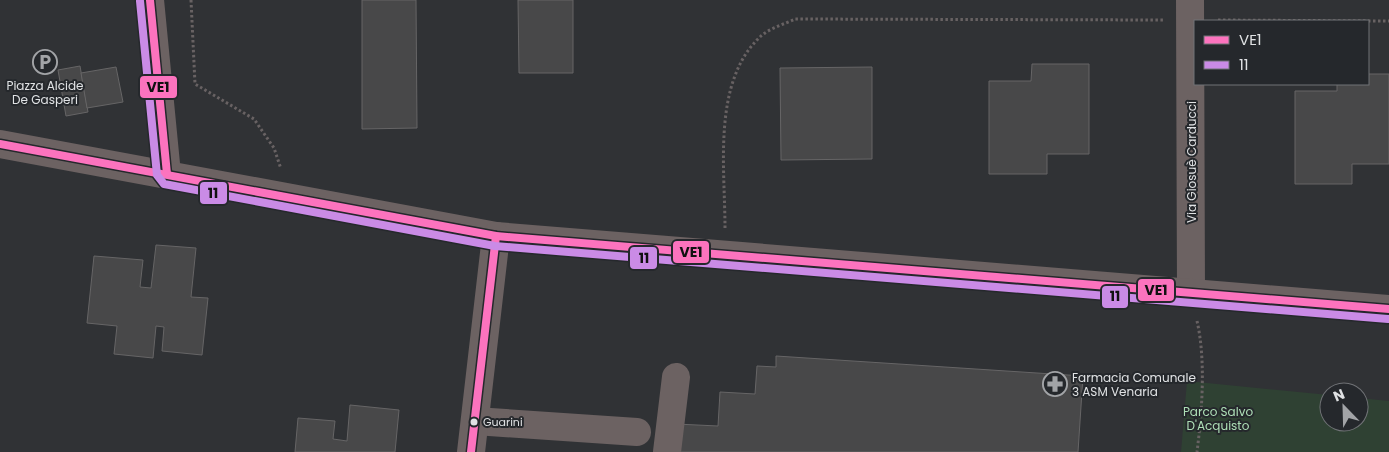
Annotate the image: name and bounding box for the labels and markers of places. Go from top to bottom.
parking icon: Piazza Alcide De Gasperi [32,49,58,75]
place label: Piazza Alcide De Gasperi [6,77,84,108]
place label: Farmacia Comunale 3 ASM Venaria [1072,369,1196,400]
pharmacy icon: Farmacia Comunale 3 ASM Venaria [1042,371,1068,397]
place label: Guarini [483,414,523,430]
marker: Guarini [469,417,479,427]

